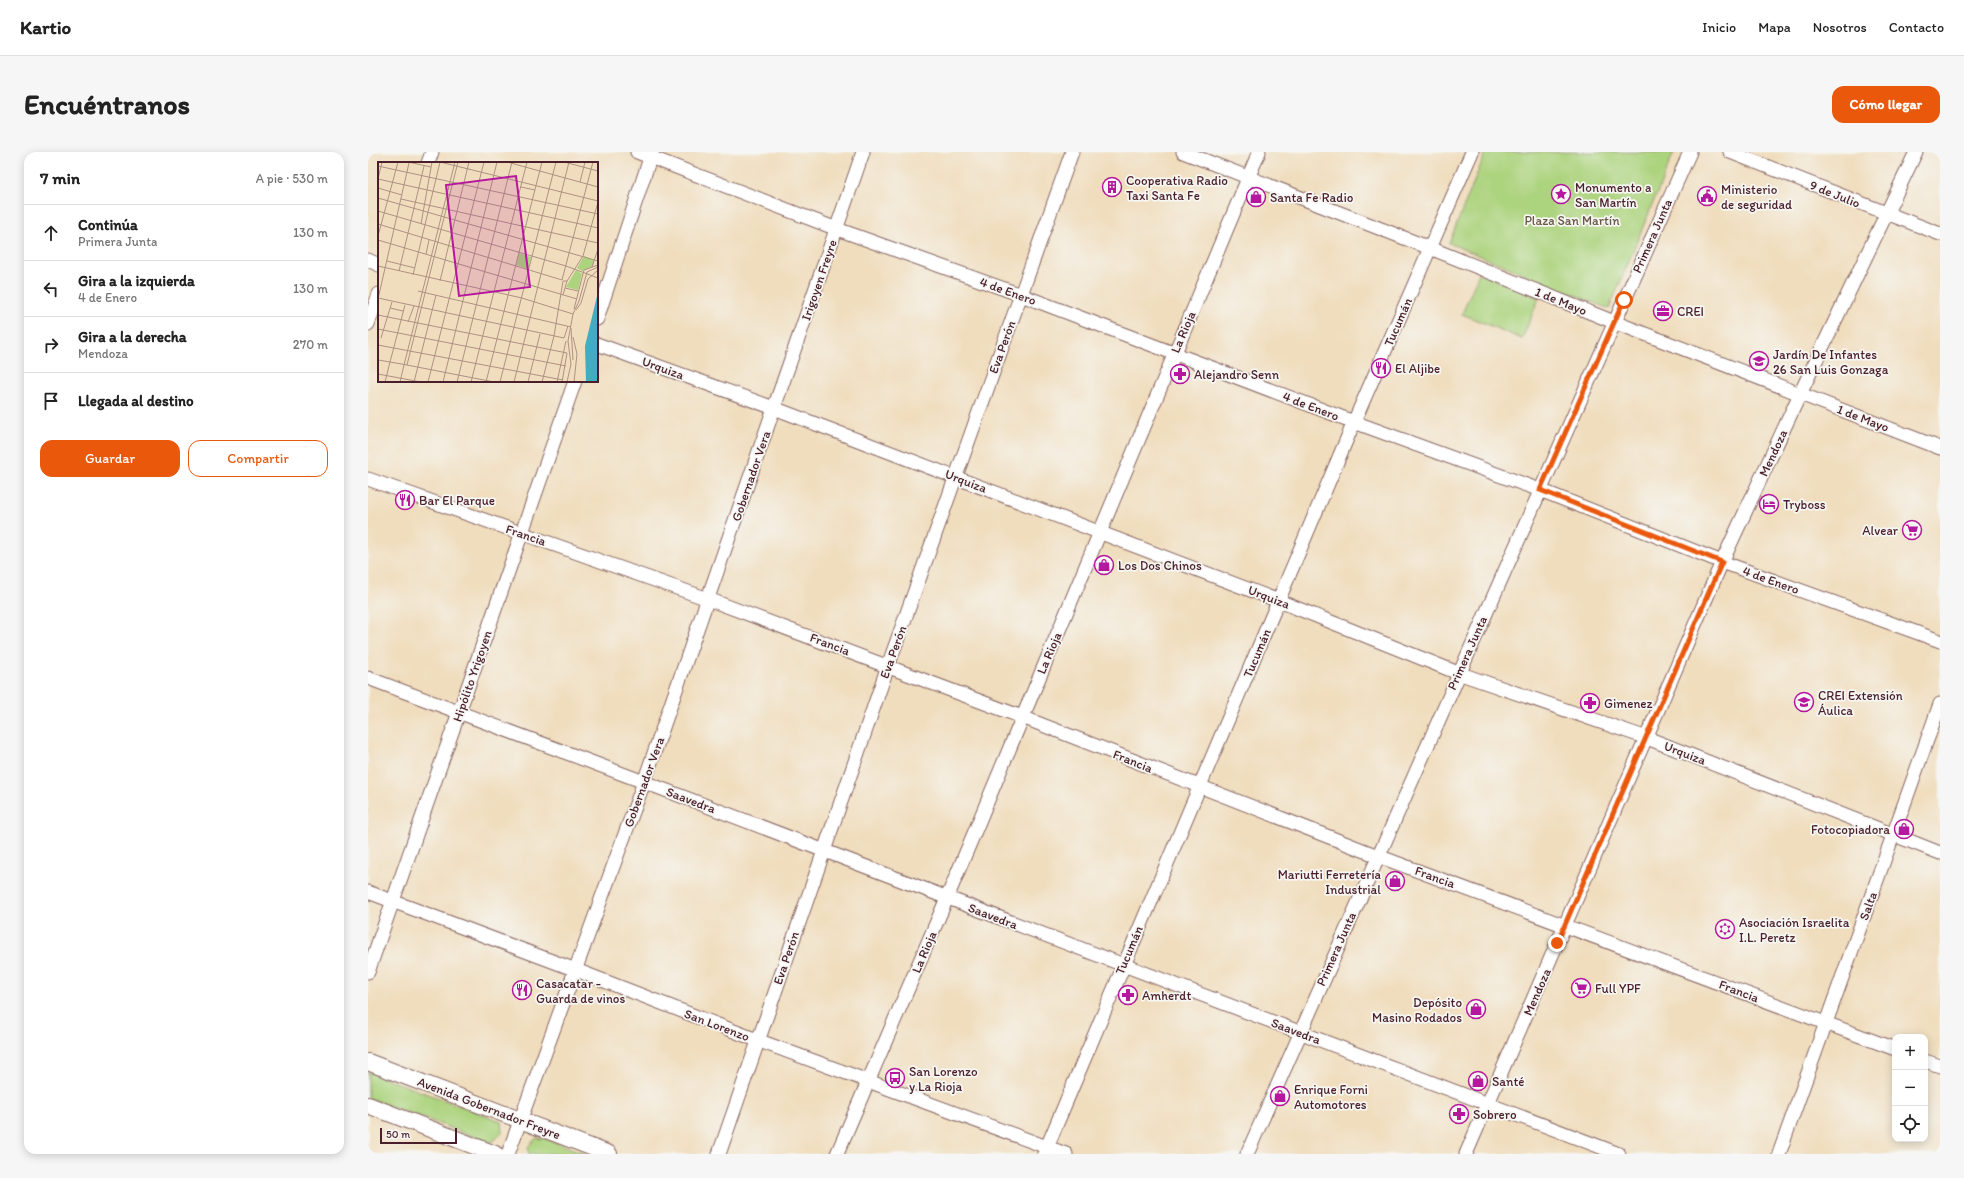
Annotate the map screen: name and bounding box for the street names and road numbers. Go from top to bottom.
street label: 9 de Julio [1808,177,1863,211]
street label: Primera Junta [1629,196,1675,275]
street label: Irigoyen Freyre [798,238,840,322]
street label: 4 de Enero [978,274,1039,308]
street label: 1 de Mayo [1533,284,1589,318]
street label: Tucumán [1381,295,1416,349]
street label: La Rioja [1167,309,1199,355]
street label: Eva Perón [986,318,1019,376]
street label: Urquiza [640,353,686,383]
street label: 4 de Enero [1281,388,1342,424]
street label: 1 de Mayo [1835,401,1891,435]
street label: Mendoza [1756,427,1790,479]
street label: Gobernador Vera [728,428,774,523]
street label: Urquiza [943,466,989,496]
street label: Francia [504,521,548,549]
street label: 4 de Enero [1741,563,1802,597]
street label: Urquiza [1246,582,1292,612]
street label: Primera Junta [1444,613,1490,692]
street label: Eva Perón [877,623,910,681]
street label: Tucumán [1240,626,1274,680]
street label: Hipólito Yrigoyen [449,628,495,724]
street label: Francia [808,630,852,659]
street label: La Rioja [1033,630,1065,676]
street label: Gobernador Vera [621,735,667,829]
street label: Urquiza [1662,738,1708,768]
street label: Francia [1111,746,1155,776]
street label: Saavedra [664,784,718,816]
street label: Francia [1413,863,1457,891]
street label: Salta [1856,889,1880,922]
street label: Saavedra [966,900,1020,932]
street label: Primera Junta [1313,909,1359,988]
street label: Tucumán [1112,923,1146,977]
street label: Eva Perón [770,929,802,987]
street label: La Rioja [908,929,940,975]
street label: Mendoza [1520,966,1554,1018]
street label: Francia [1717,977,1761,1006]
street label: San Lorenzo [682,1006,752,1044]
street label: Saavedra [1269,1015,1323,1047]
street label: Avenida Gobernador Freyre [415,1074,563,1142]

